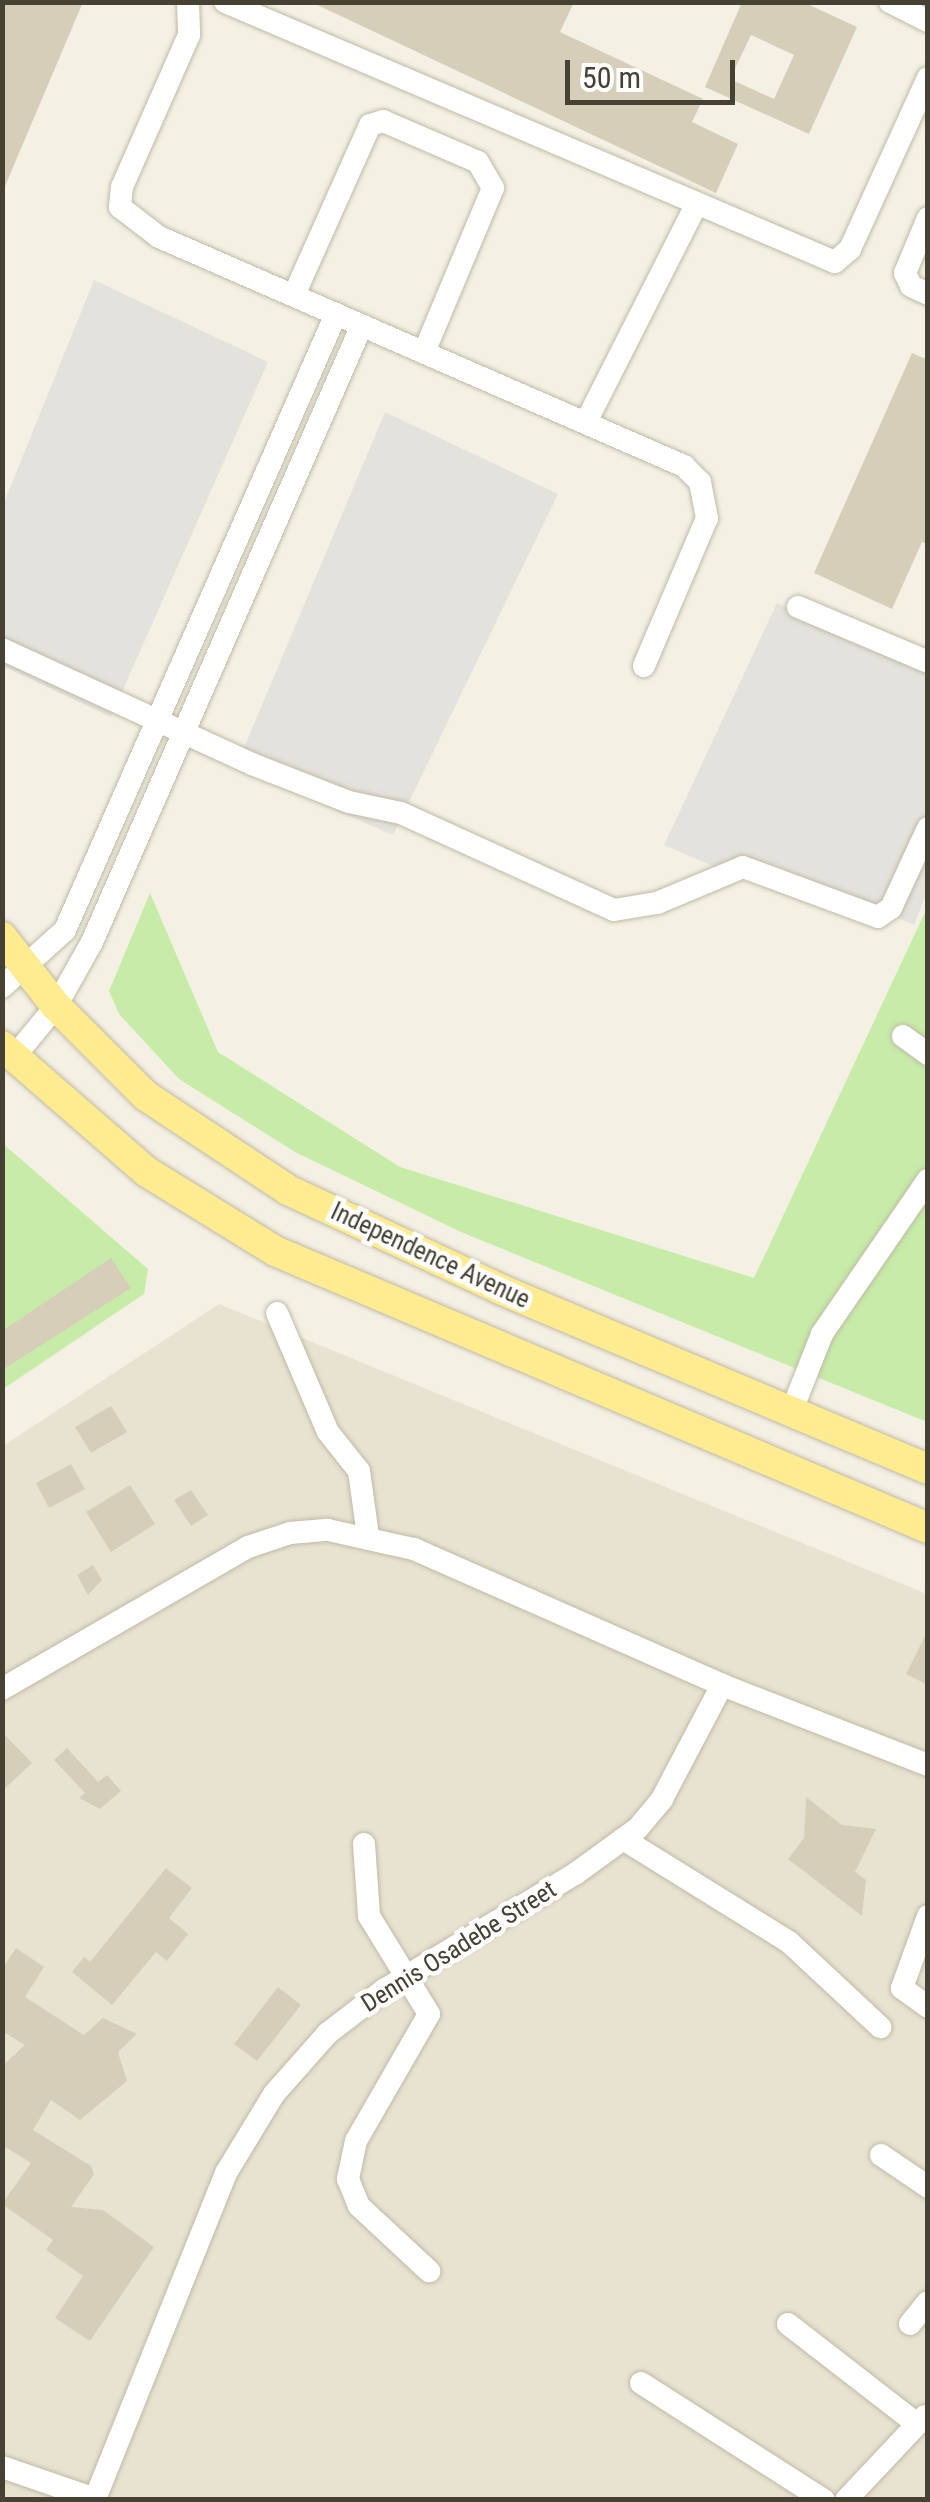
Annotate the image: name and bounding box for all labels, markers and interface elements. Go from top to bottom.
scale bar [570,40,740,102]
text: 50 m [582,60,641,95]
street label: Independence Avenue [326,1197,534,1315]
street label: Dennis Osadebe Street [356,1875,562,2019]

